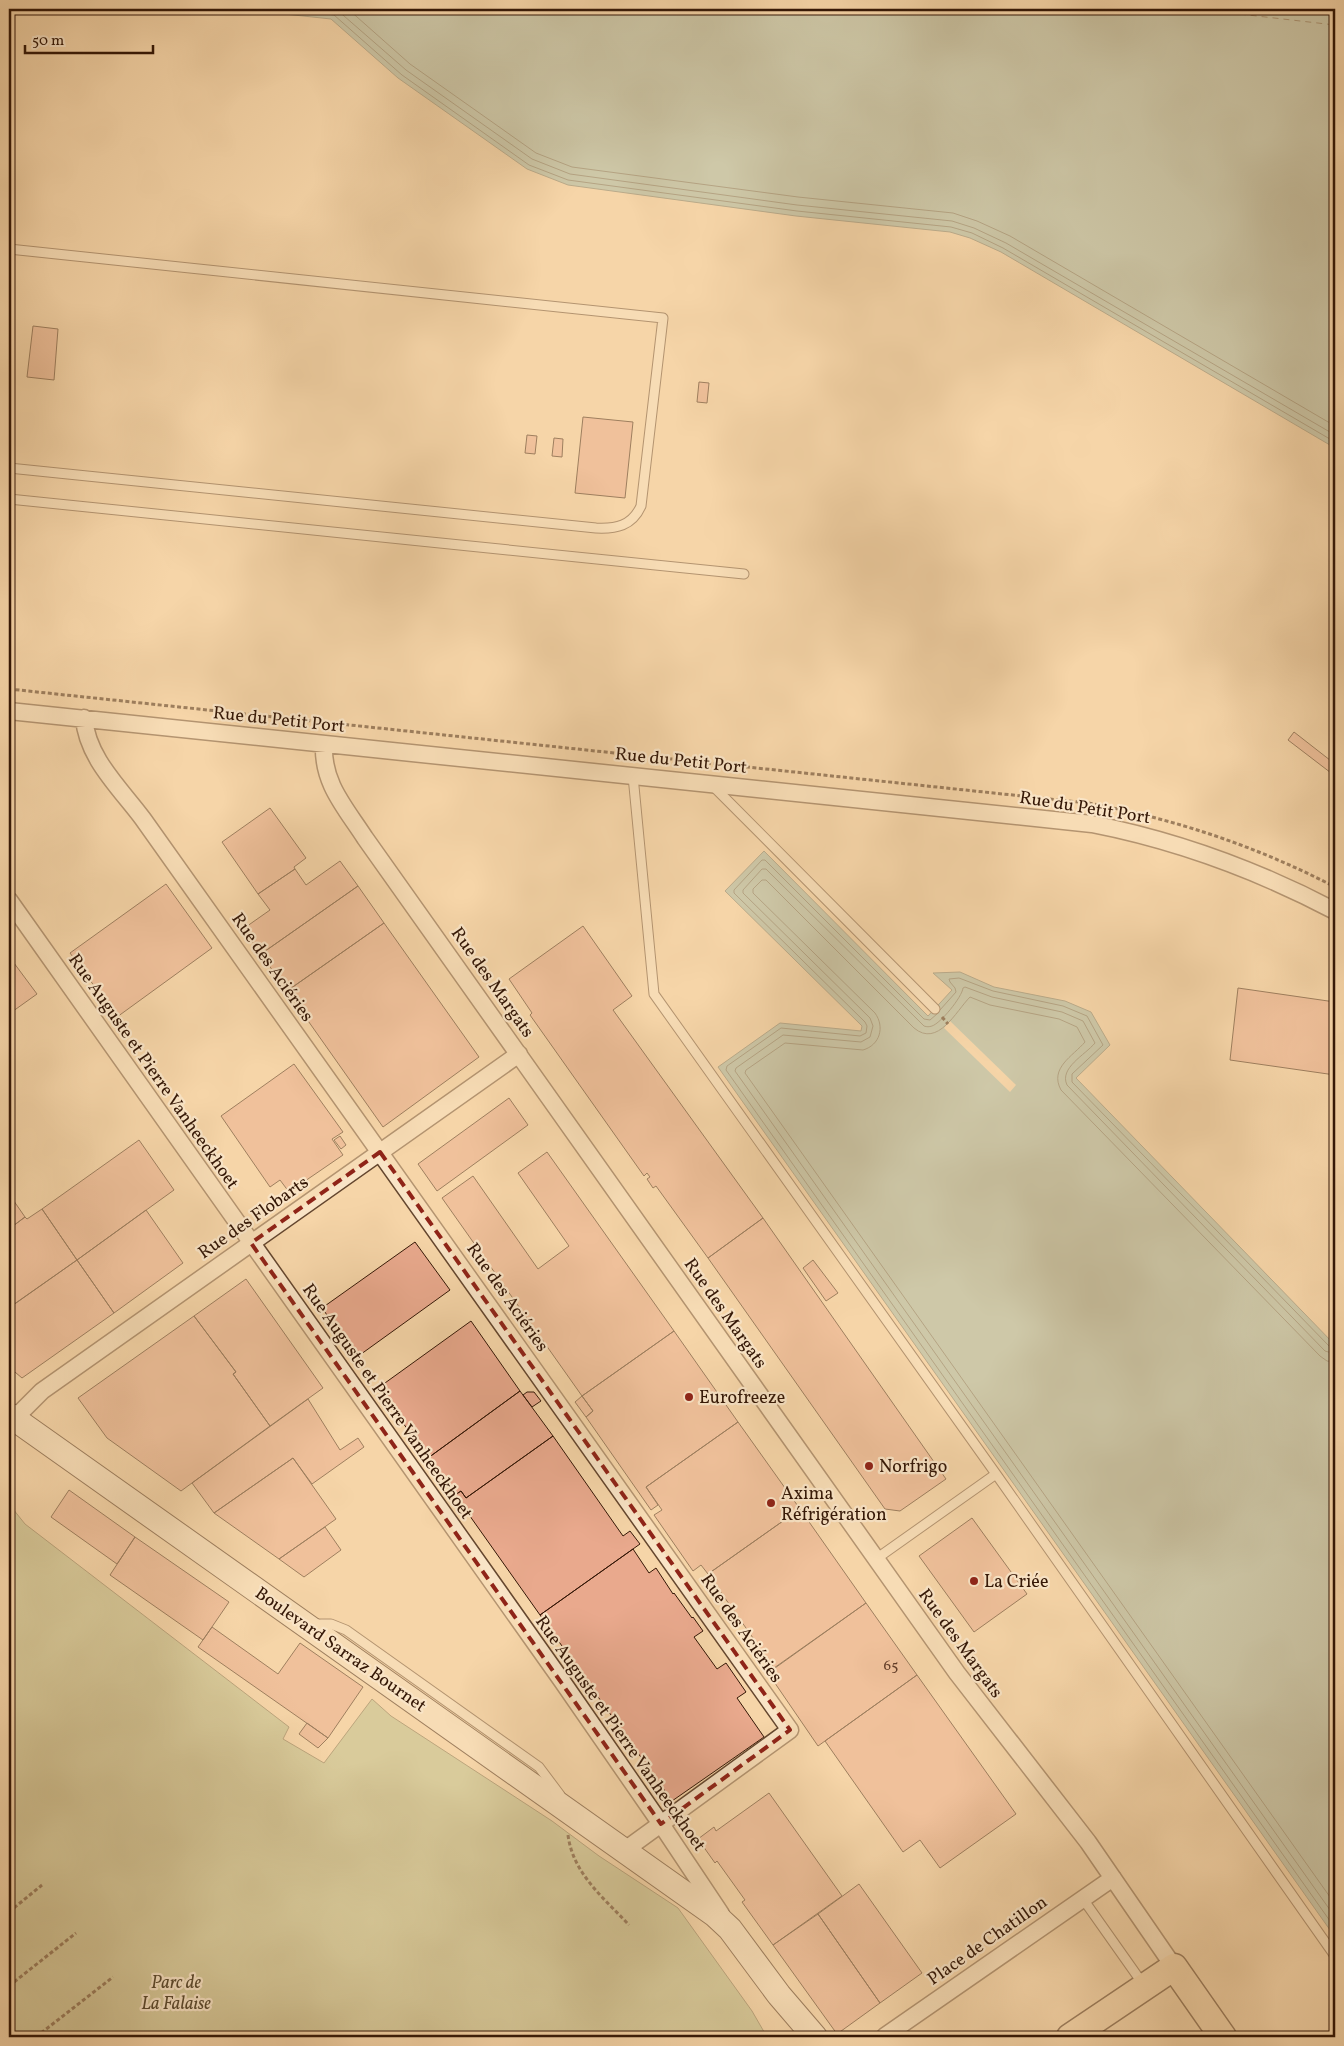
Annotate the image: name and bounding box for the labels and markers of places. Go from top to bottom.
place label: Eurofreeze [699,1386,785,1411]
marker: Eurofreeze [683,1391,695,1403]
place label: Norfrigo [879,1455,947,1480]
marker: Norfrigo [863,1460,875,1472]
place label: Axima Réfrigération [781,1482,887,1528]
marker: Axima Réfrigération [765,1497,777,1509]
place label: La Criée [984,1570,1048,1595]
marker: La Criée [968,1575,980,1587]

